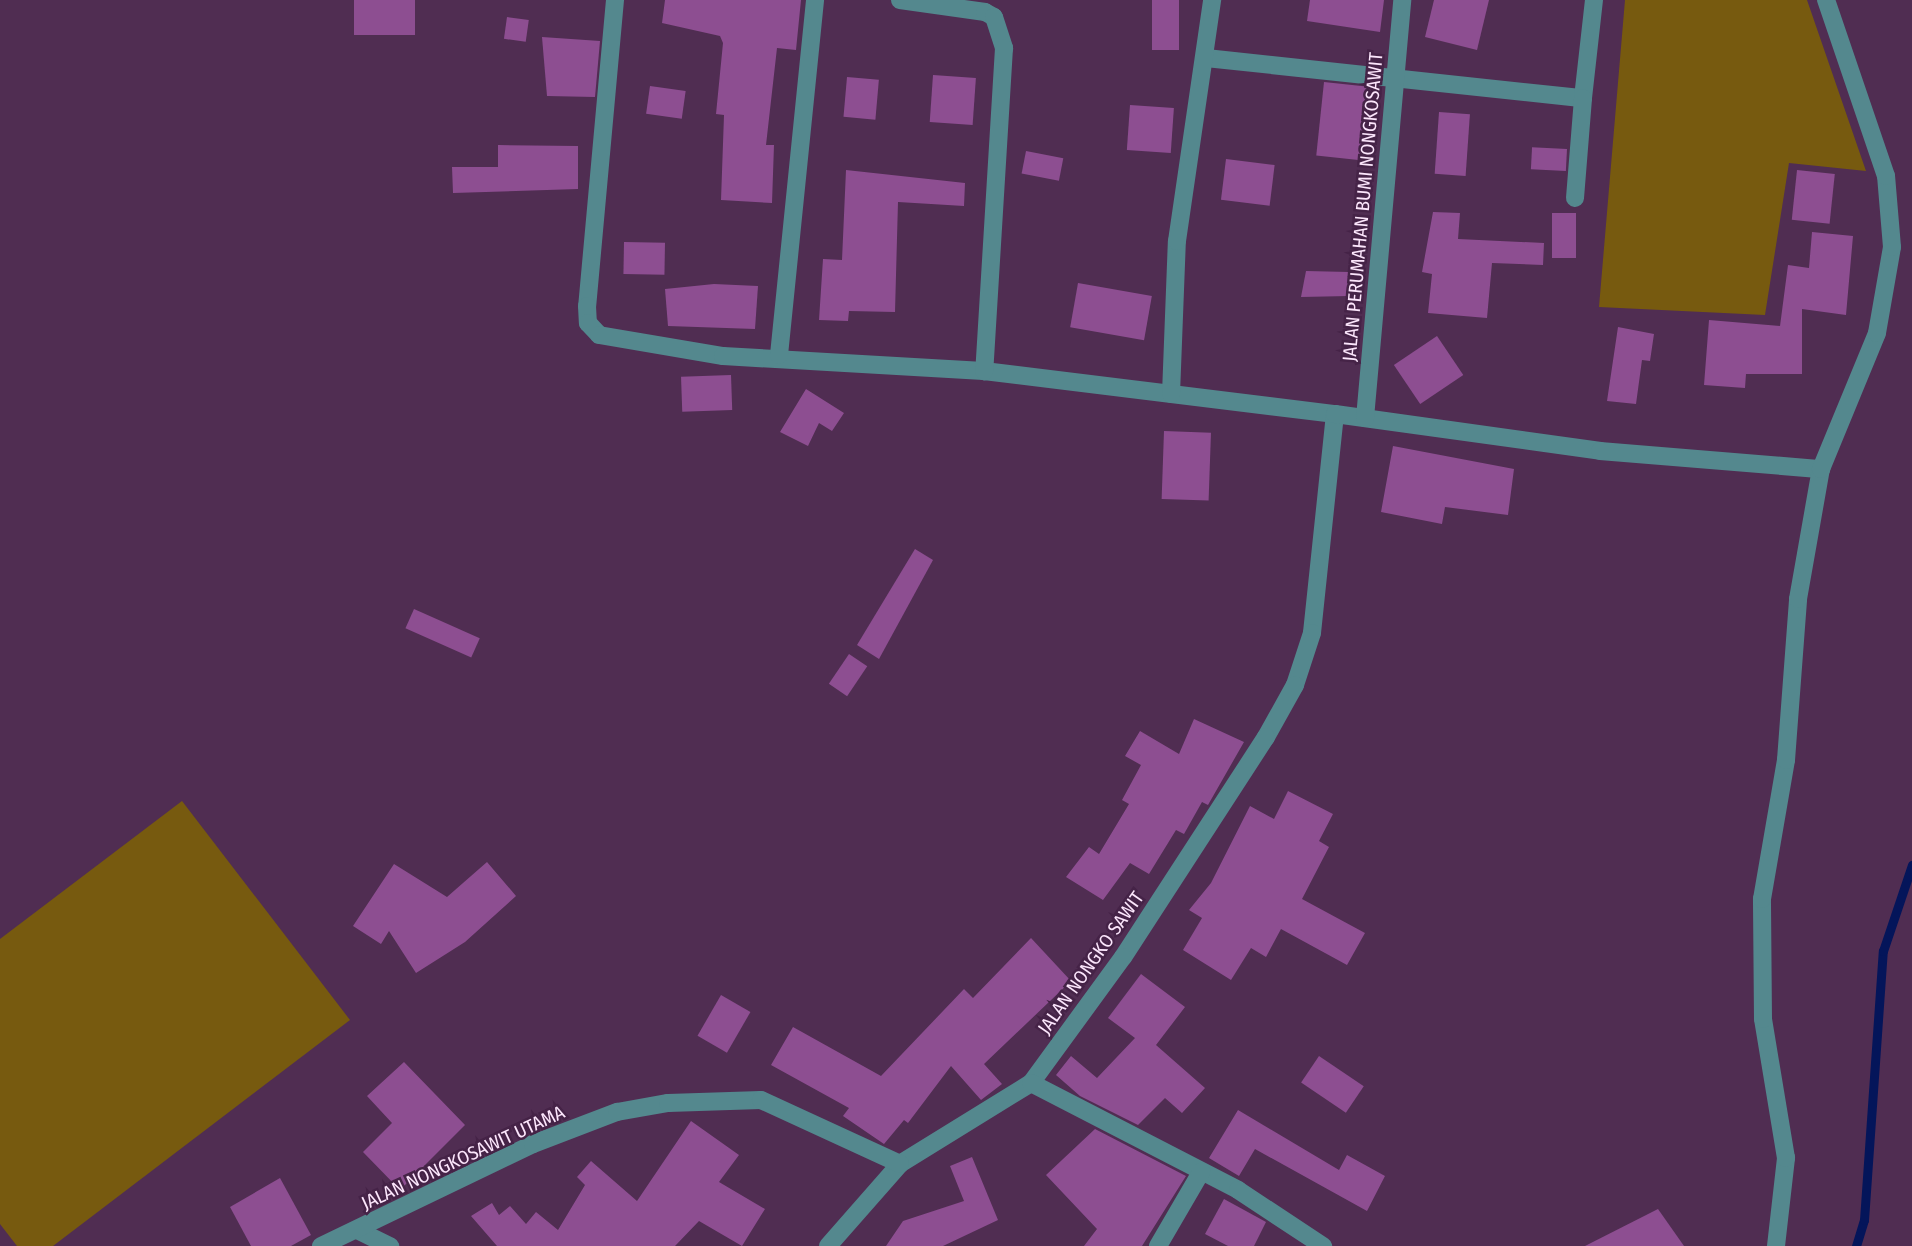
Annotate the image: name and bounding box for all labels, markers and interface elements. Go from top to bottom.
street label: JALAN PERUMAHAN BUMI NONGKOSAWIT [1338,51,1388,363]
street label: JALAN NONGKO SAWIT [1033,887,1149,1039]
street label: JALAN NONGKOSAWIT UTAMA [358,1101,568,1215]

